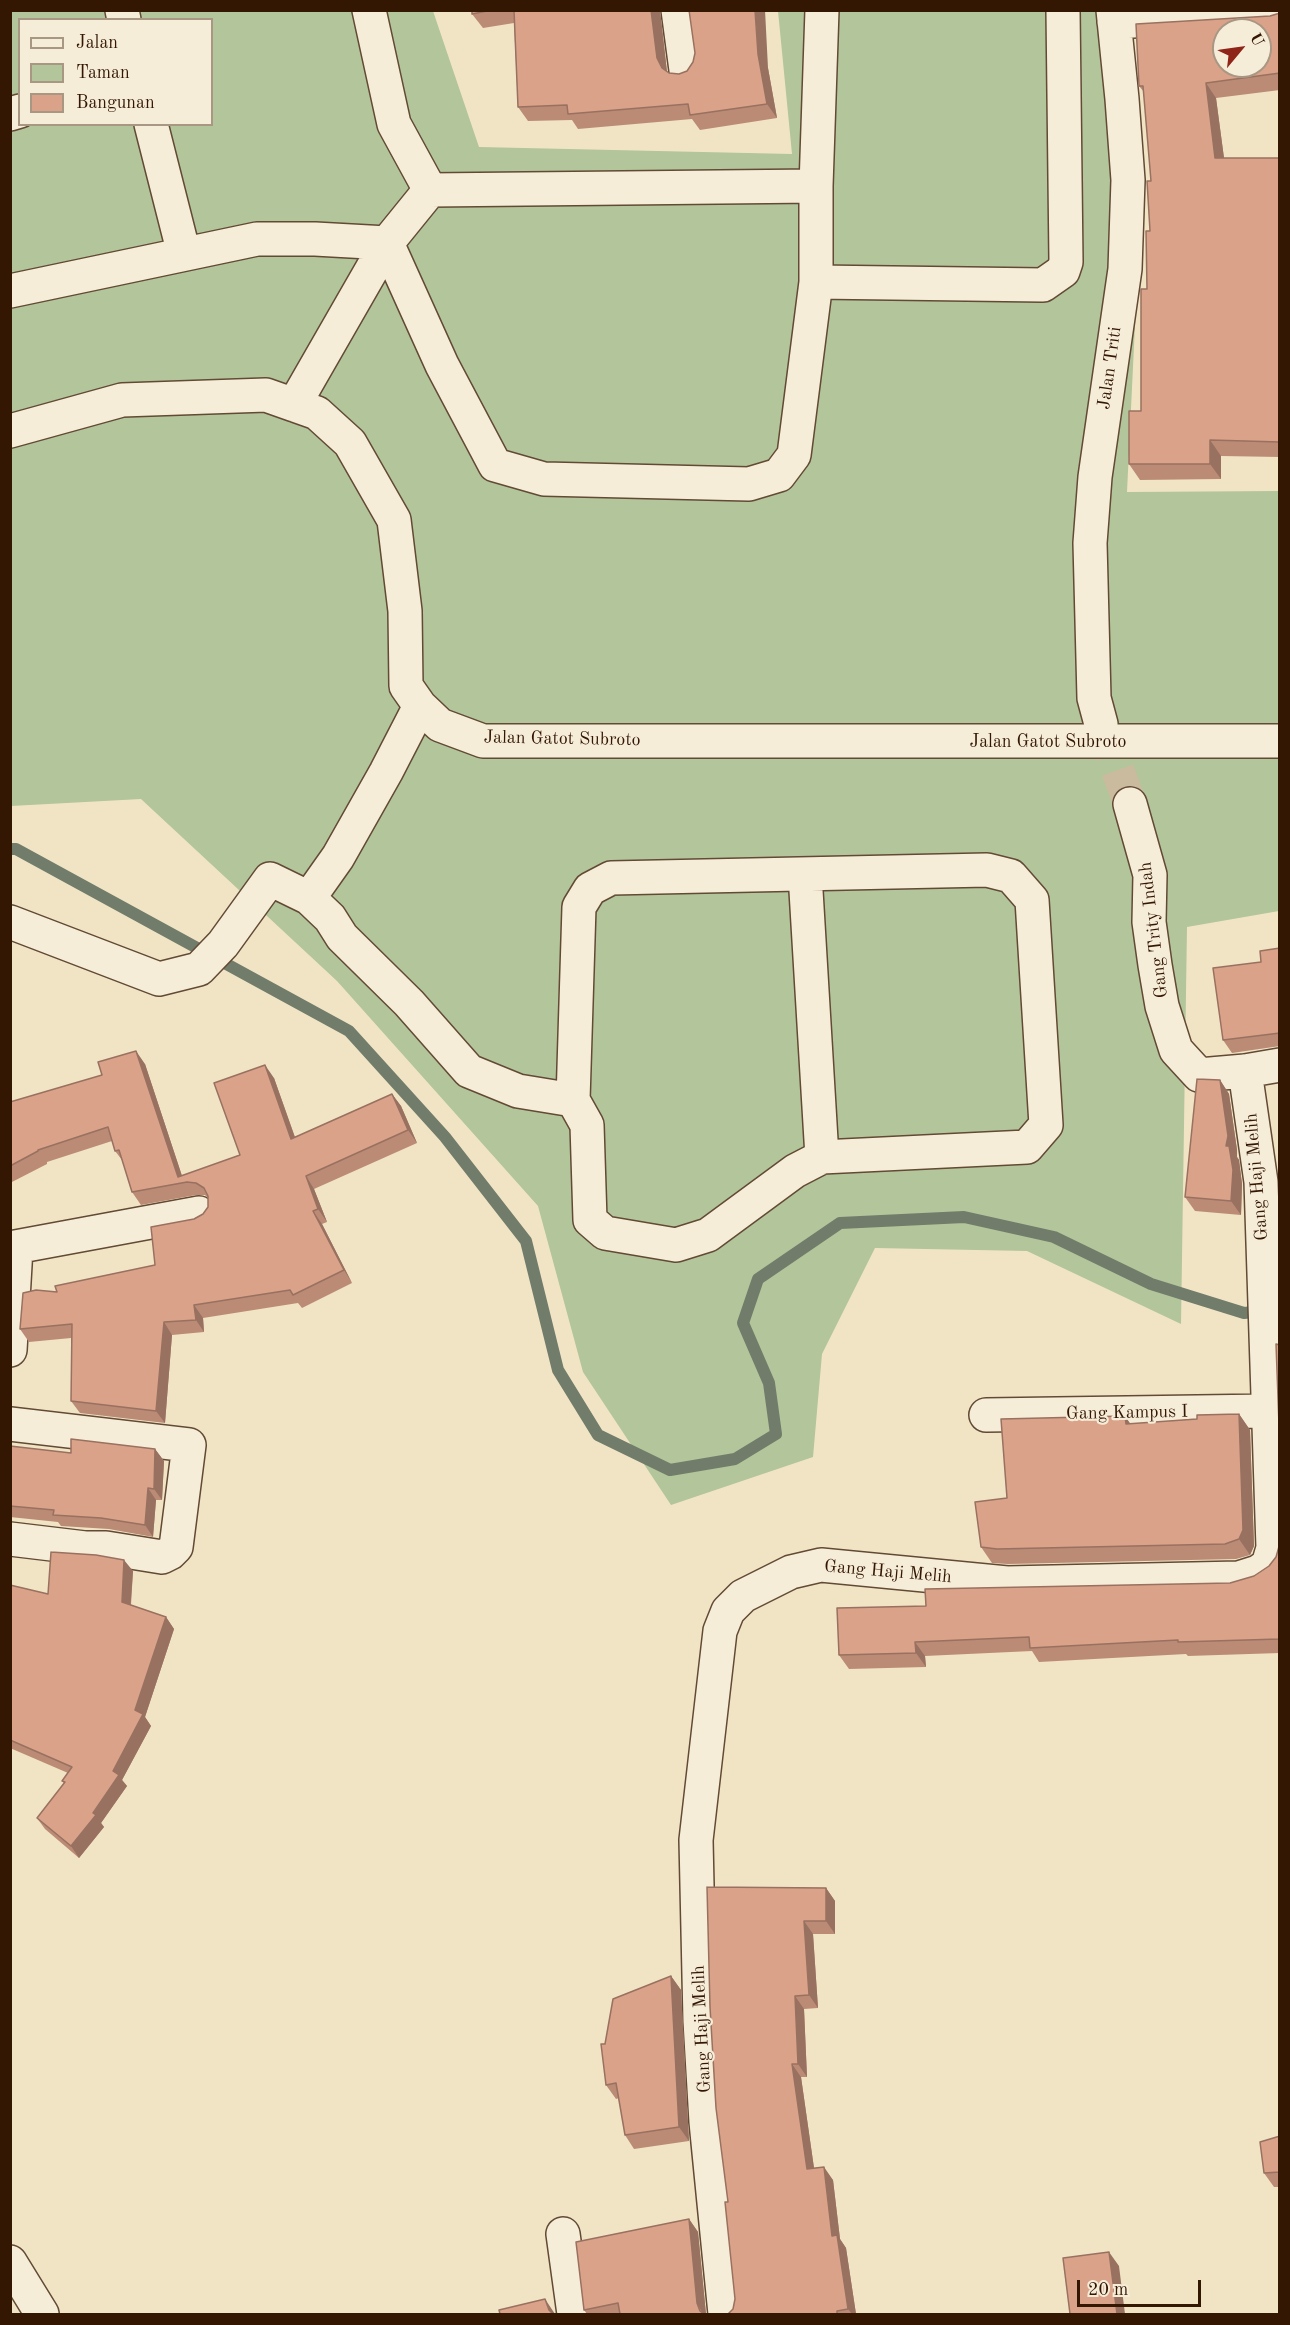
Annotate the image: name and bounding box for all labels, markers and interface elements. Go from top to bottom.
legend [18,18,213,126]
north arrow [1212,18,1272,78]
text: U [1246,31,1266,50]
text: Jalan [76,34,118,52]
text: Taman [76,64,130,82]
text: Bangunan [76,94,155,112]
street label: Jalan Triti [1094,325,1126,411]
street label: Jalan Gatot Subroto [483,727,641,751]
street label: Jalan Gatot Subroto [969,731,1127,753]
street label: Gang Trity Indah [1135,861,1173,999]
street label: Gang Haji Melih [1241,1112,1273,1242]
street label: Gang Kampus I [1066,1401,1188,1425]
street label: Gang Haji Melih [823,1556,953,1588]
street label: Gang Haji Melih [688,1965,716,2093]
scale bar [1080,2268,1204,2306]
text: 20 m [1088,2281,1128,2299]

